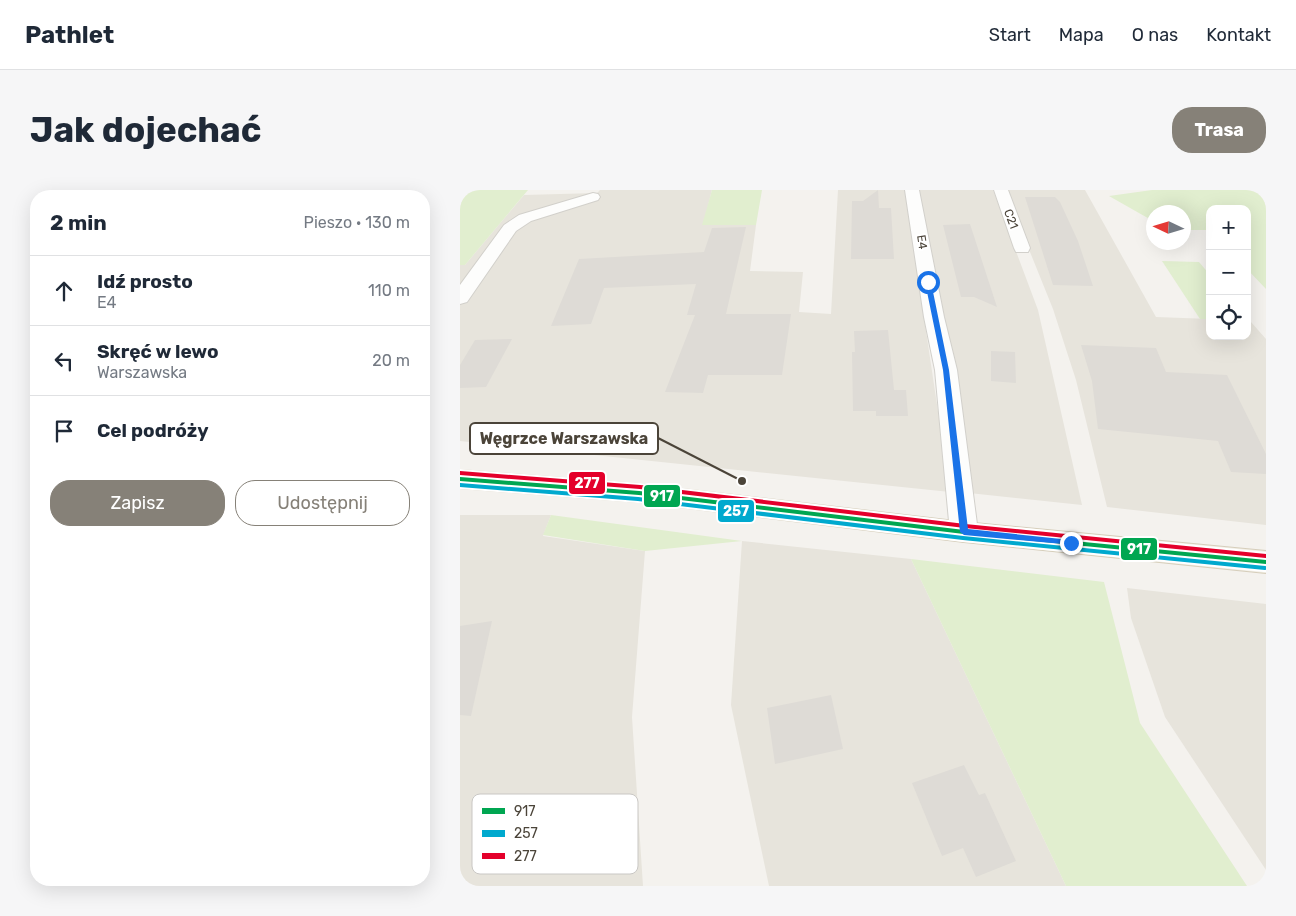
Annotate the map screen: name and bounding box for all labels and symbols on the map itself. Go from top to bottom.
north arrow [1146,205,1191,250]
street label: C21 [1001,207,1021,231]
street label: E4 [914,234,930,251]
route start [917,271,940,294]
callout: Węgrzce Warszawska [470,423,658,454]
text: Węgrzce Warszawska [480,429,648,448]
line badge: 277 [568,471,606,495]
text: 277 [574,475,600,492]
line badge: 917 [643,484,681,508]
text: 917 [650,488,674,505]
line badge: 257 [717,499,755,523]
text: 257 [723,503,749,520]
route end [1060,532,1083,555]
line badge: 917 [1120,537,1158,561]
text: 917 [1127,541,1151,558]
legend [472,794,638,874]
text: 917 [514,803,535,820]
text: 257 [514,825,538,842]
text: 277 [514,848,537,865]

